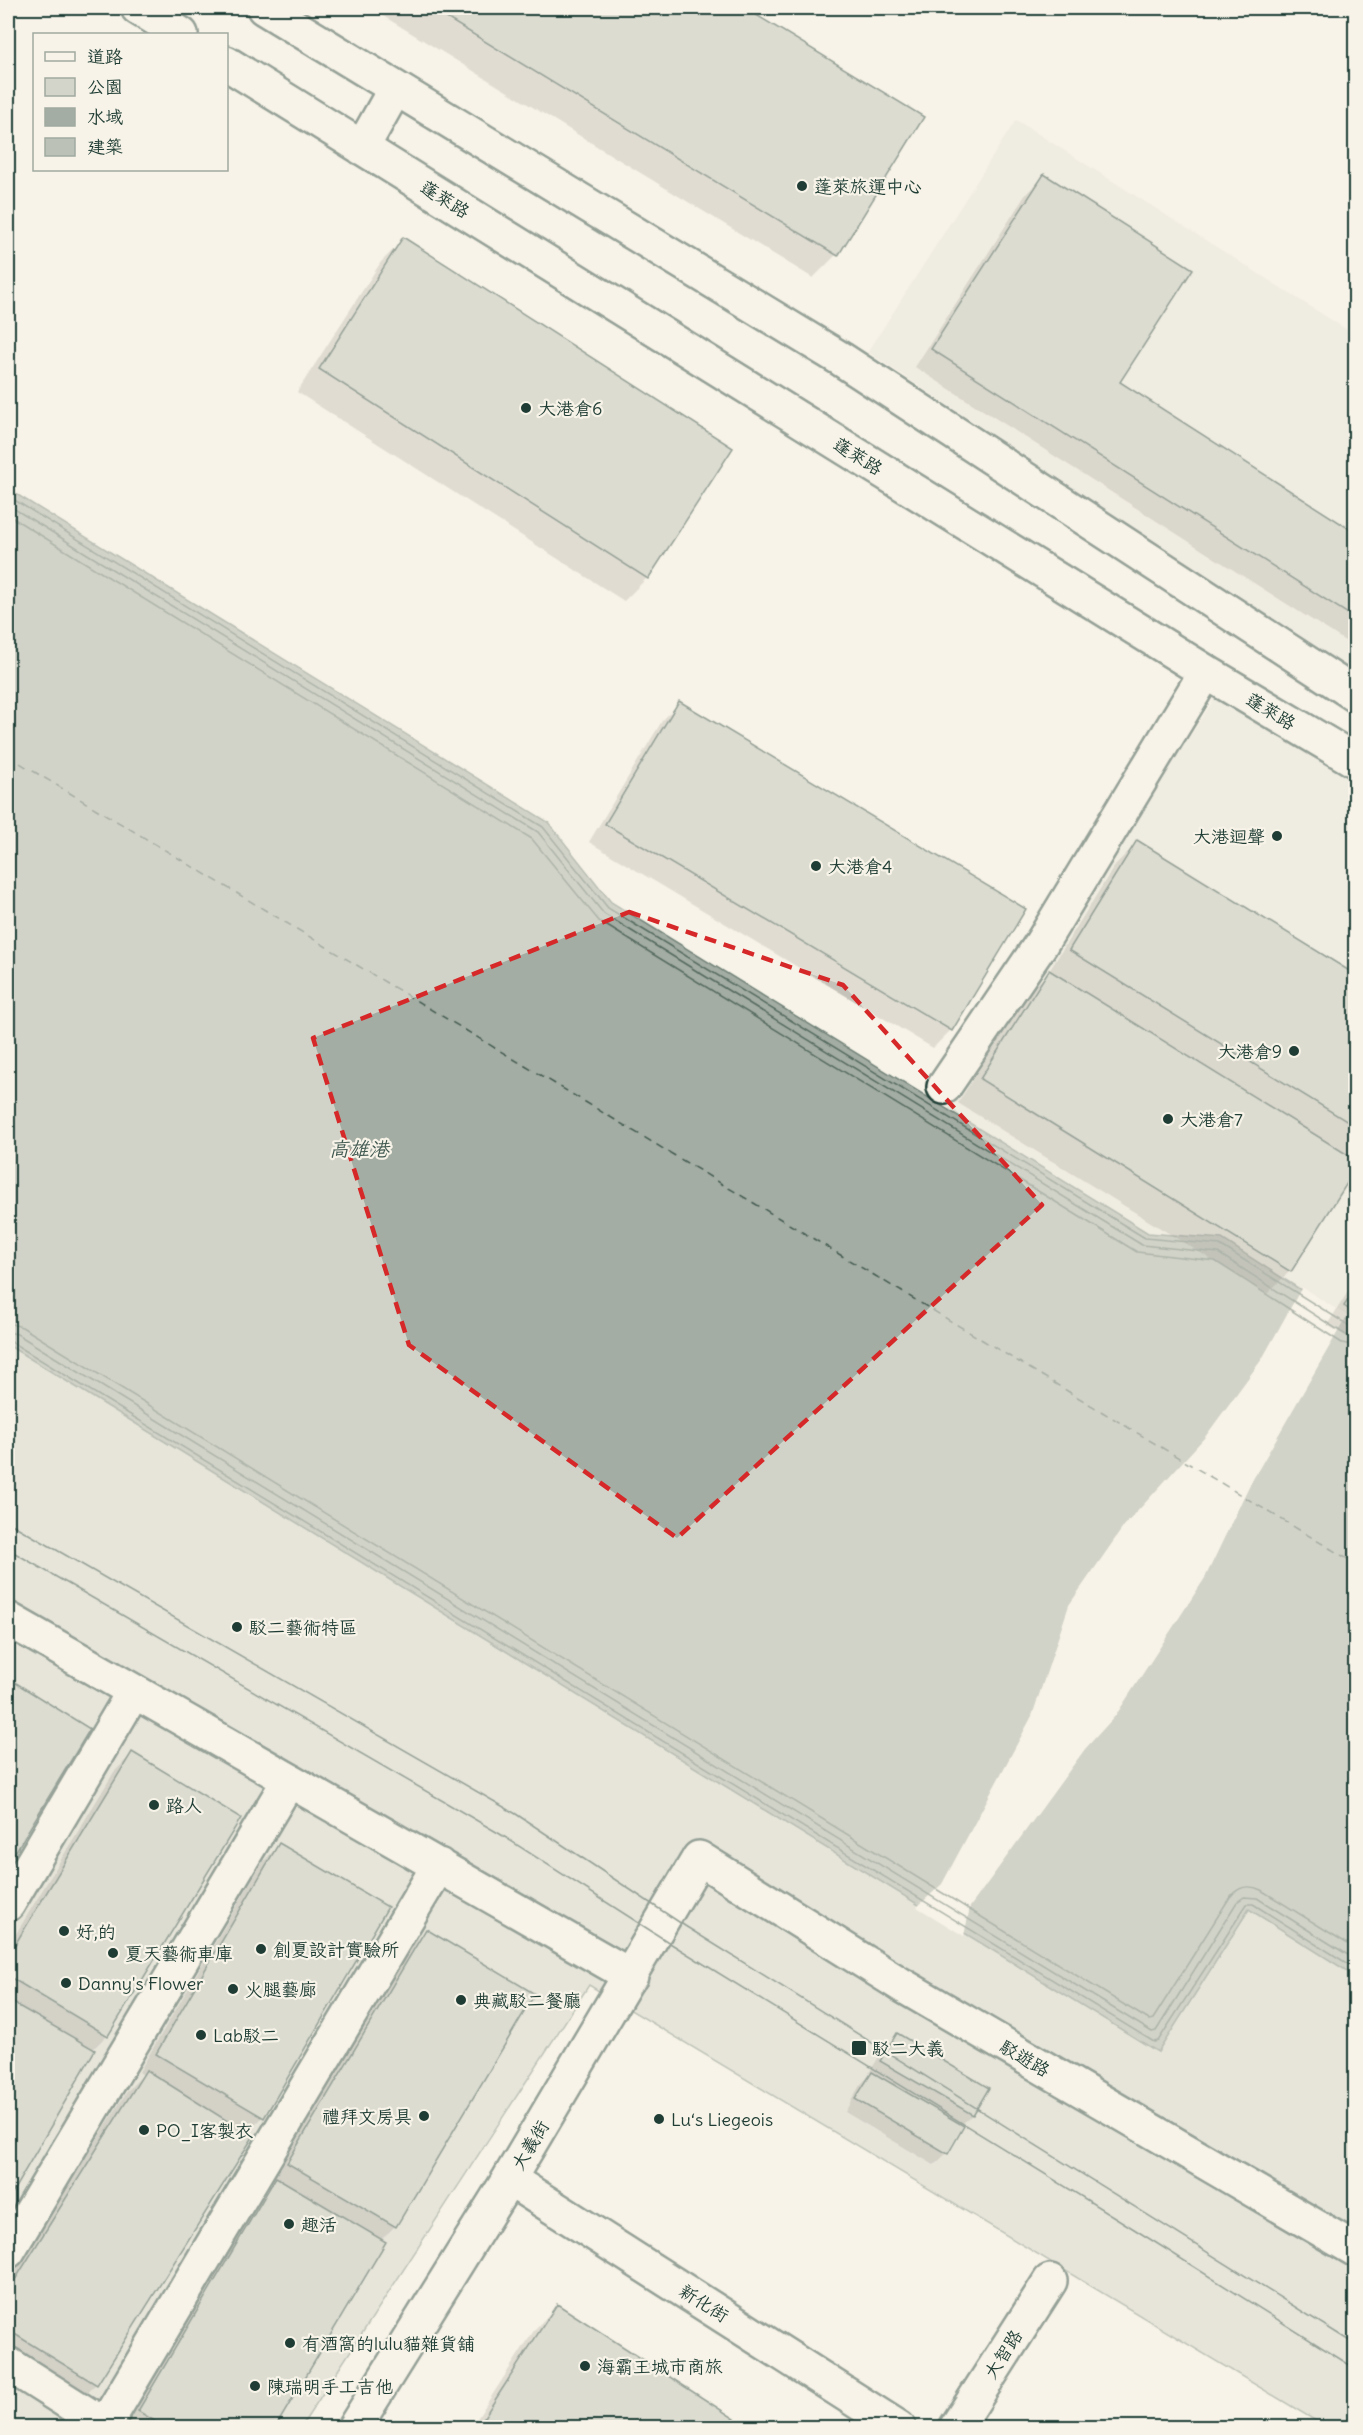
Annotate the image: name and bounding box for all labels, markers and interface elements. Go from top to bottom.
legend [33,33,228,171]
text: 道路 [87,45,123,68]
text: 公園 [87,75,123,98]
text: 水域 [87,105,123,128]
text: 建築 [87,135,123,158]
street label: 蓬萊路 [416,175,474,223]
place label: 蓬萊旅運中心 [814,175,922,198]
marker: 蓬萊旅運中心 [795,179,809,193]
place label: 大港倉6 [538,397,602,420]
marker: 大港倉6 [519,401,533,415]
street label: 蓬萊路 [829,432,887,480]
street label: 蓬萊路 [1242,687,1300,735]
place label: 大港迴聲 [1193,825,1265,848]
marker: 大港迴聲 [1270,829,1284,843]
place label: 大港倉4 [828,855,892,878]
marker: 大港倉4 [809,859,823,873]
place label: 大港倉9 [1218,1040,1282,1063]
marker: 大港倉9 [1287,1044,1301,1058]
place label: 大港倉7 [1180,1108,1243,1131]
marker: 大港倉7 [1161,1112,1175,1126]
water label: 高雄港 [329,1136,391,1161]
place label: 駁二藝術特區 [249,1616,357,1639]
marker: 駁二藝術特區 [230,1620,244,1634]
place label: 路人 [166,1794,202,1817]
marker: 路人 [147,1798,161,1812]
place label: 好,的 [76,1920,116,1943]
marker: 好,的 [57,1924,71,1938]
place label: 創夏設計實驗所 [273,1938,399,1961]
place label: 夏天藝術車庫 [125,1942,233,1965]
marker: 創夏設計實驗所 [254,1942,268,1956]
marker: 夏天藝術車庫 [106,1946,120,1960]
place label: Danny's Flower [78,1972,204,1995]
marker: Danny's Flower [59,1976,73,1990]
place label: 火腿藝廊 [245,1978,317,2001]
marker: 火腿藝廊 [226,1982,240,1996]
place label: 典藏駁二餐廳 [473,1989,581,2012]
marker: 典藏駁二餐廳 [454,1993,468,2007]
place label: Lab駁二 [213,2024,279,2047]
marker: Lab駁二 [194,2028,208,2042]
street label: 駁遊路 [996,2035,1054,2081]
place label: 駁二大義 [872,2037,944,2060]
marker: 駁二大義 [850,2039,868,2057]
place label: 禮拜文房具 [322,2105,412,2128]
place label: Lu‘s Liegeois [671,2108,773,2131]
marker: 禮拜文房具 [417,2109,431,2123]
marker: Lu‘s Liegeois [652,2112,666,2126]
street label: 大義街 [506,2116,554,2174]
place label: PO_I客製衣 [156,2119,253,2142]
marker: PO_I客製衣 [137,2123,151,2137]
place label: 趣活 [301,2213,337,2236]
marker: 趣活 [282,2217,296,2231]
street label: 新化街 [675,2279,733,2327]
street label: 大智路 [979,2325,1027,2383]
place label: 有酒窩的lulu貓雜貨舖 [302,2332,475,2355]
marker: 有酒窩的lulu貓雜貨舖 [283,2336,297,2350]
place label: 海霸王城市商旅 [597,2355,723,2378]
marker: 海霸王城市商旅 [578,2359,592,2373]
place label: 陳瑞明手工吉他 [267,2375,393,2398]
marker: 陳瑞明手工吉他 [248,2379,262,2393]

